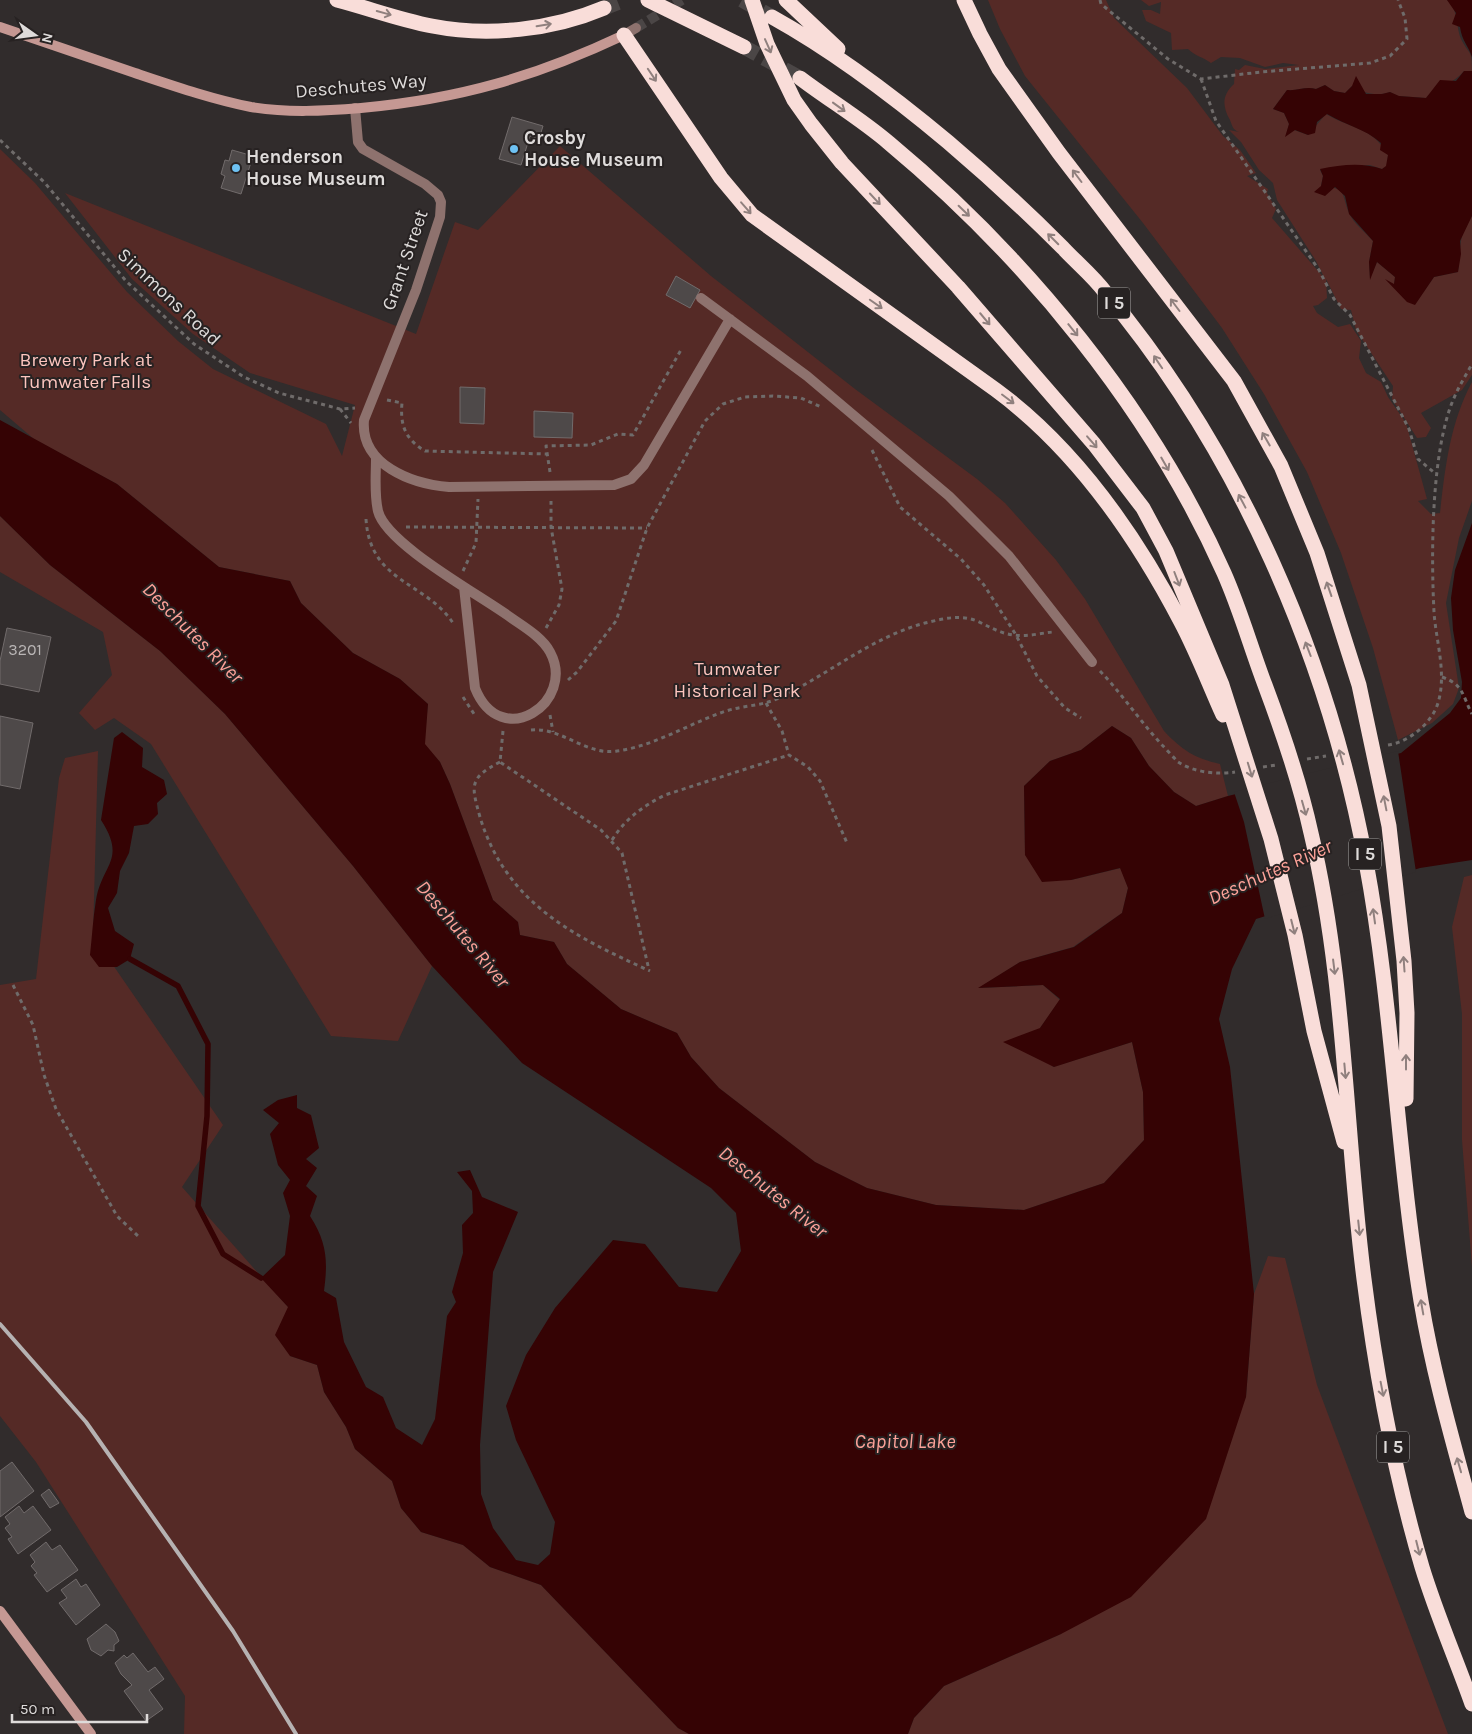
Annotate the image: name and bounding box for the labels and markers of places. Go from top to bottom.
place label: Crosby House Museum [524,127,664,171]
marker: Crosby House Museum [508,143,520,155]
place label: Henderson House Museum [246,146,386,190]
marker: Henderson House Museum [230,162,242,174]

